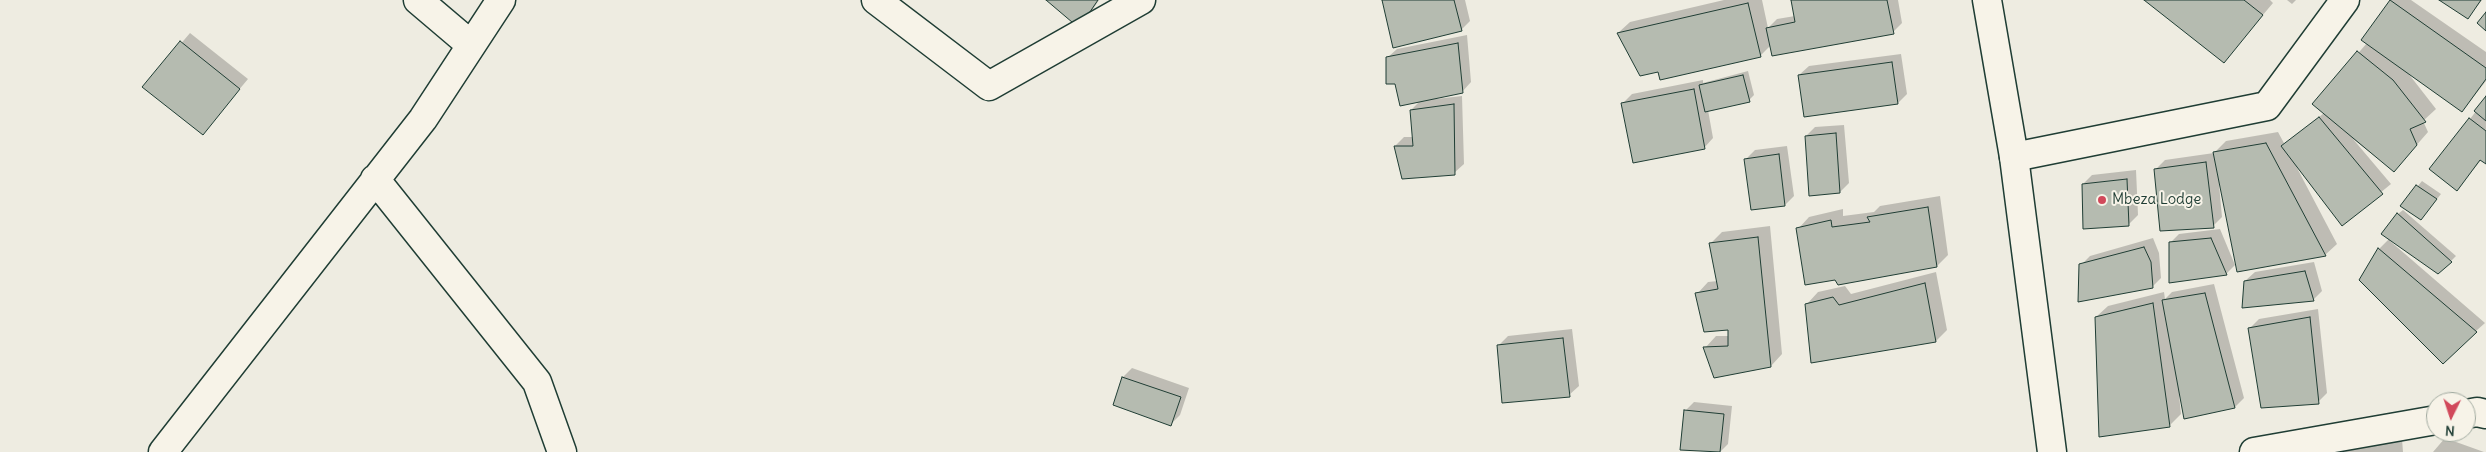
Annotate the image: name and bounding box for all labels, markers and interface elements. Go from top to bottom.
place label: Mbeza Lodge [2112,191,2201,209]
marker: Mbeza Lodge [2096,194,2108,206]
north arrow [2426,392,2476,442]
text: N [2445,422,2455,440]

